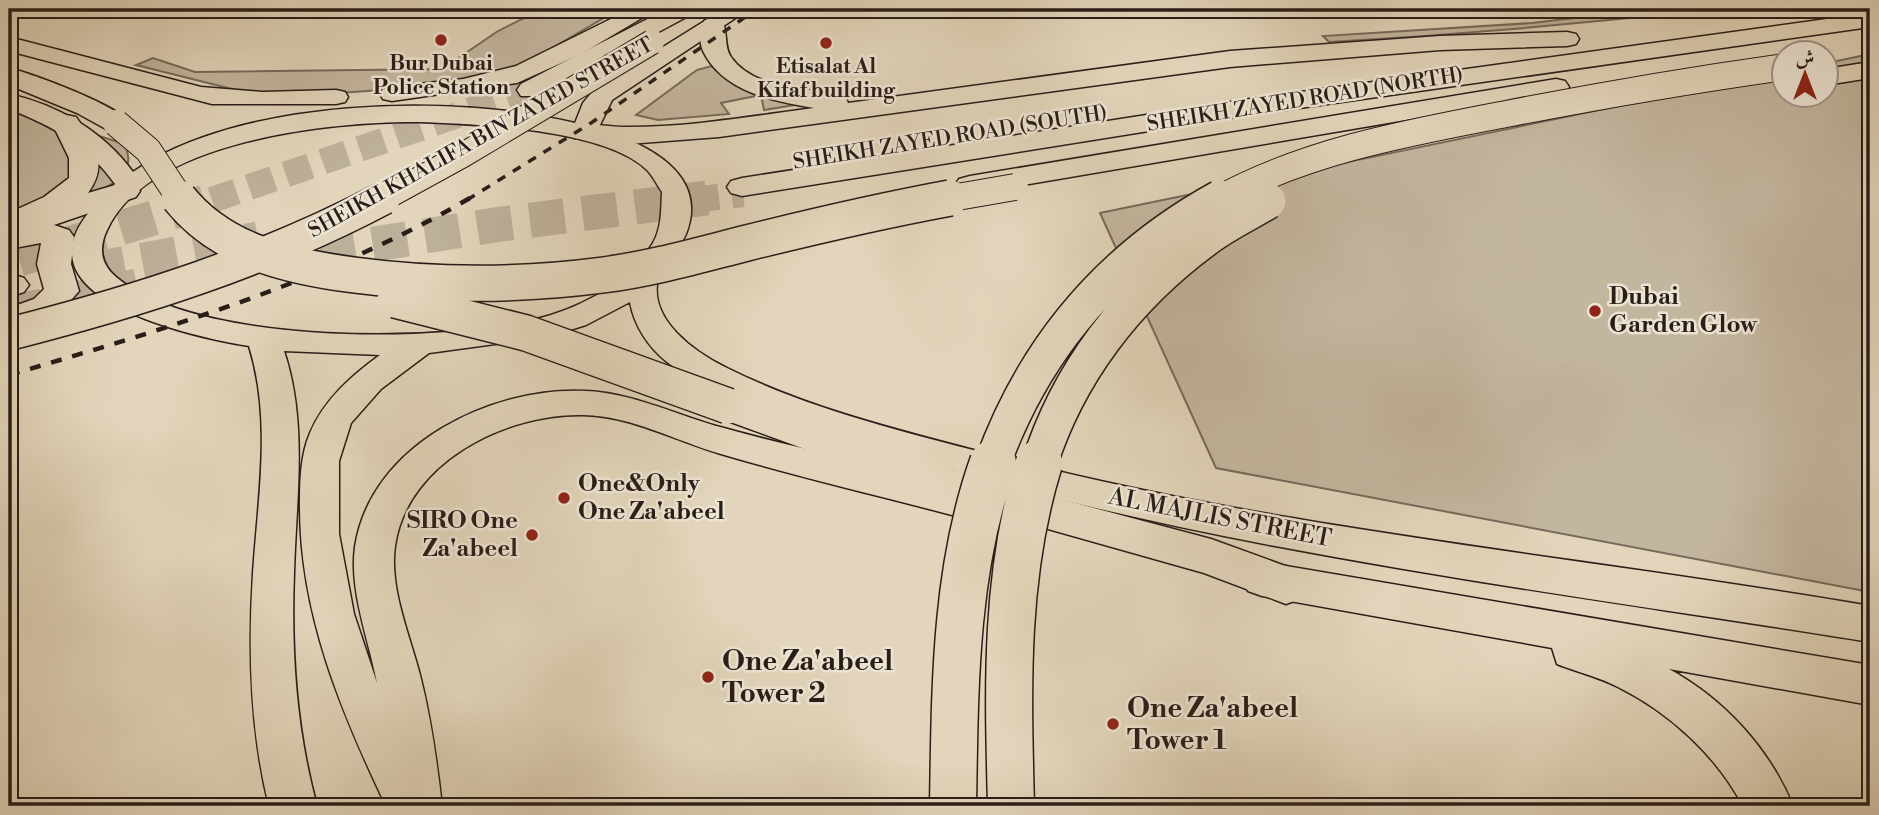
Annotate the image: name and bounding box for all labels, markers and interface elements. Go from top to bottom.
street label: SHEIKH KHALIFA BIN ZAYED STREET [304,32,658,244]
marker: Bur Dubai Police Station [433,32,449,48]
marker: Etisalat Al Kifaf building [818,35,834,51]
north arrow [1770,38,1840,108]
text: ش [1796,46,1814,70]
place label: Bur Dubai Police Station [373,51,509,101]
place label: Etisalat Al Kifaf building [757,54,896,104]
street label: SHEIKH ZAYED ROAD (NORTH) [1145,62,1465,138]
street label: SHEIKH ZAYED ROAD (SOUTH) [791,100,1109,176]
place label: Dubai Garden Glow [1609,282,1758,340]
marker: Dubai Garden Glow [1587,303,1603,319]
place label: One&Only One Za'abeel [578,469,725,527]
street label: AL MAJLIS STREET [1105,481,1334,554]
marker: One&Only One Za'abeel [556,490,572,506]
place label: SIRO One Za'abeel [407,506,518,564]
marker: SIRO One Za'abeel [524,527,540,543]
place label: One Za'abeel Tower 2 [722,644,893,711]
marker: One Za'abeel Tower 2 [700,669,716,685]
place label: One Za'abeel Tower 1 [1127,691,1298,758]
marker: One Za'abeel Tower 1 [1105,716,1121,732]

